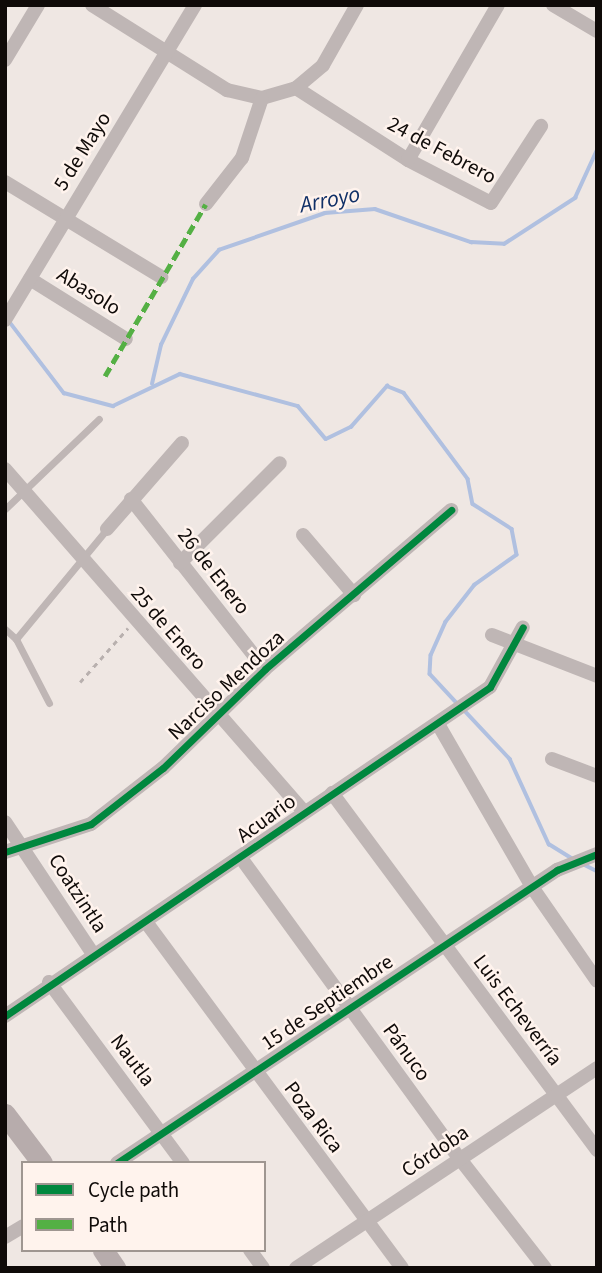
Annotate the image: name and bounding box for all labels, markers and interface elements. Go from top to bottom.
street label: 5 de Mayo [48,107,116,195]
street label: 24 de Febrero [383,111,501,189]
water label: Arroyo [298,181,362,219]
street label: Abasolo [53,262,125,320]
street label: 26 de Enero [172,523,256,619]
street label: 25 de Enero [126,581,212,675]
street label: Narciso Mendoza [163,625,289,745]
street label: Acuario [232,788,300,848]
street label: Coatzintla [43,849,113,937]
street label: 15 de Septiembre [256,949,398,1055]
street label: Luis Echeverría [468,950,568,1070]
street label: Pánuco [378,1018,436,1086]
street label: Nautla [105,1029,161,1091]
street label: Poza Rica [279,1076,349,1158]
street label: Córdoba [397,1119,473,1183]
legend [21,1161,266,1252]
text: Cycle path [88,1175,179,1205]
text: Path [88,1210,128,1240]

